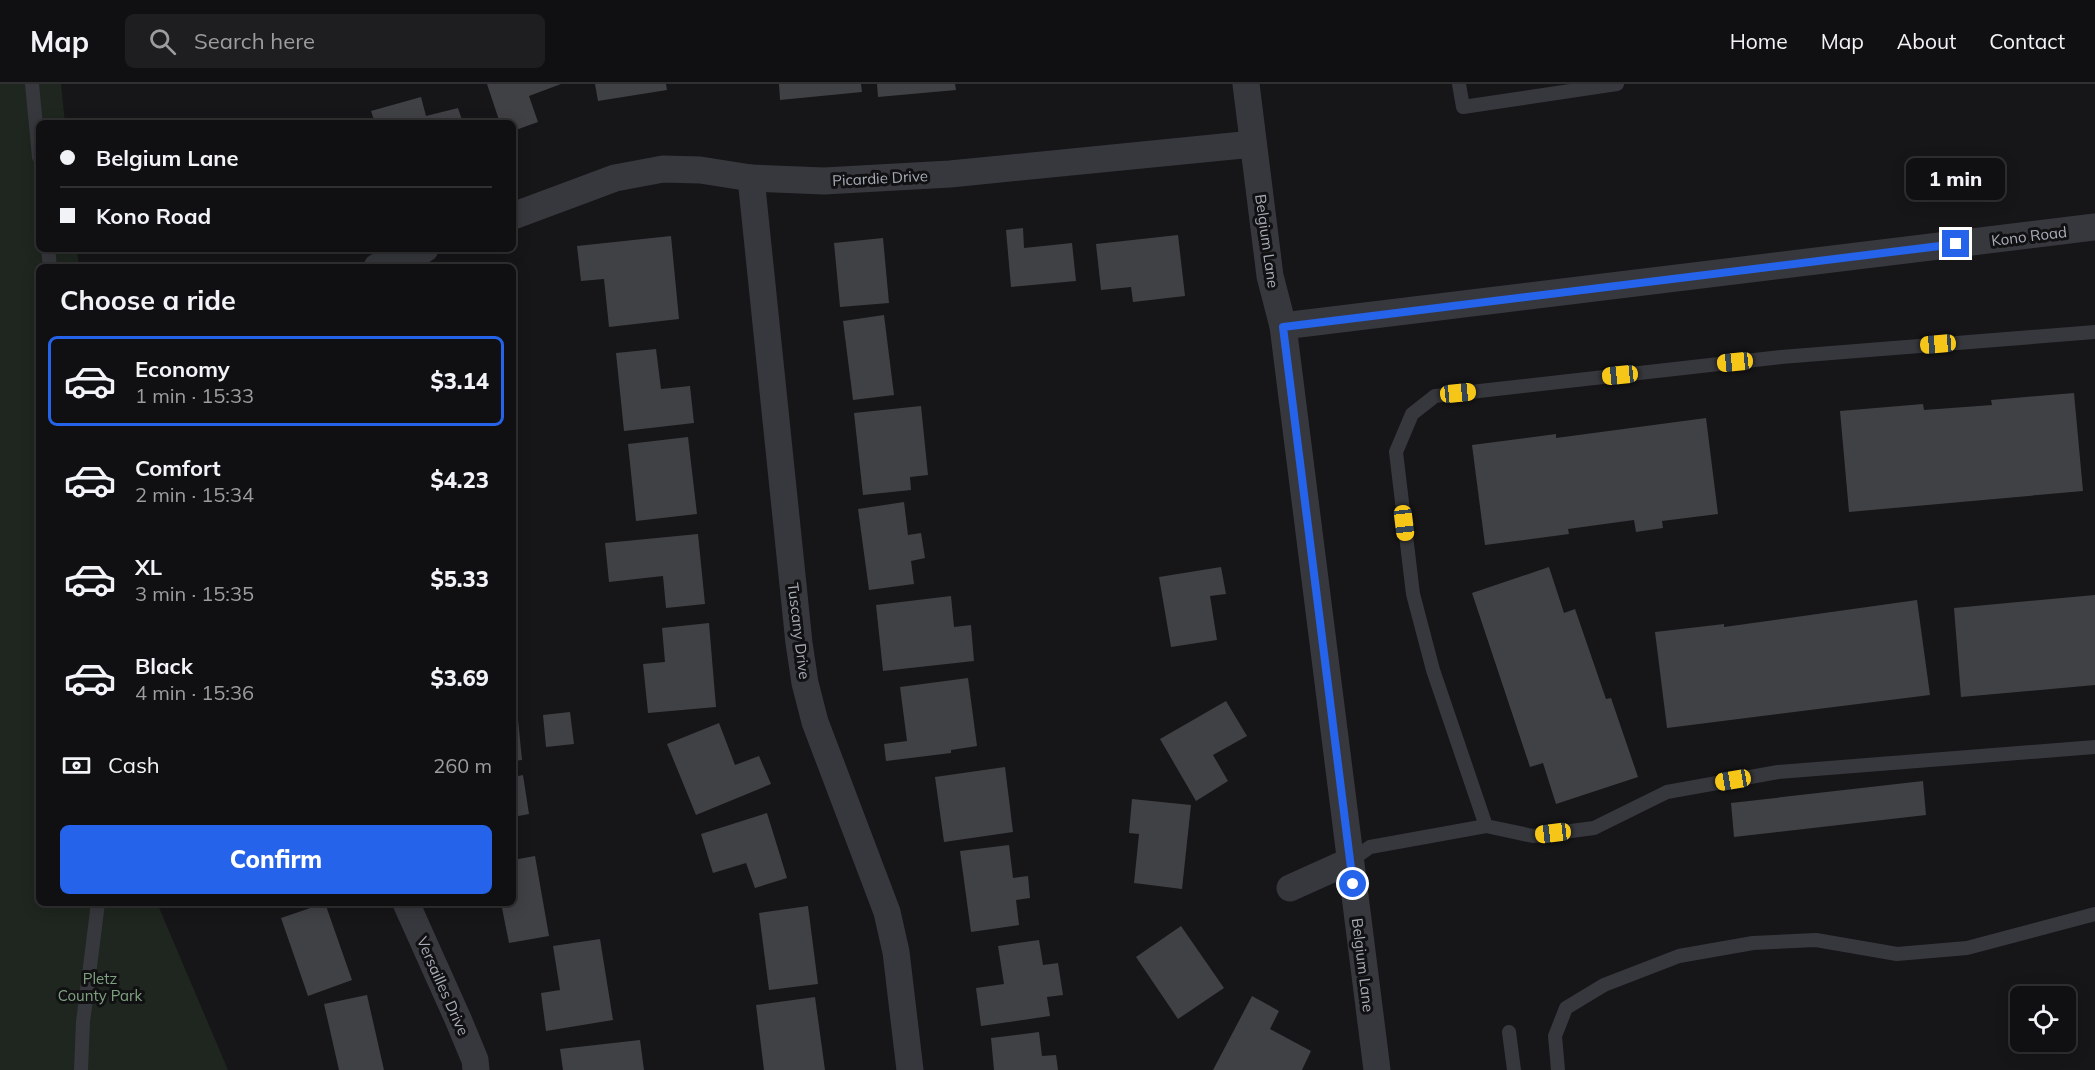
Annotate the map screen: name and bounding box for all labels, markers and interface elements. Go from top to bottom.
search box [125,14,545,68]
text: Map [30,24,89,59]
icon: search [146,25,179,58]
text: Search here [194,27,315,55]
text: Home [1730,28,1788,54]
text: Map [1821,28,1864,54]
text: About [1897,28,1956,54]
text: Contact [1989,28,2065,54]
text: Belgium Lane [96,144,239,172]
callout: 1 min [1906,157,2006,199]
street label: Picardie Drive [832,166,928,190]
text: 1 min [1929,166,1982,191]
street label: Belgium Lane [1251,193,1283,289]
text: Kono Road [96,202,211,230]
street label: Kono Road [1990,222,2068,250]
route end [1942,230,1969,257]
text: Choose a ride [60,283,236,317]
car [1919,333,1957,355]
car [1716,351,1754,373]
icon: car [63,354,117,408]
text: Economy [135,355,230,383]
car [1601,364,1639,386]
text: $3.14 [430,367,489,395]
car [1439,382,1477,404]
text: 1 min · 15:33 [135,383,254,408]
icon: car [63,453,117,507]
text: Comfort [135,454,221,482]
text: $4.23 [430,466,489,494]
text: 2 min · 15:34 [135,482,254,507]
car [1393,504,1415,542]
icon: car [63,552,117,606]
text: XL [135,553,162,581]
text: $5.33 [430,565,489,593]
text: 3 min · 15:35 [135,581,254,606]
street label: Tuscany Drive [784,582,814,680]
icon: car [63,651,117,705]
text: Black [135,652,193,680]
text: $3.69 [430,664,489,692]
text: 4 min · 15:36 [135,680,254,705]
icon: cash [60,749,93,782]
text: Cash [108,751,160,779]
text: 260 m [433,753,492,778]
car [1714,768,1752,792]
car [1534,822,1572,844]
button: Confirm [60,825,492,894]
route start [1339,870,1366,897]
street label: Belgium Lane [1348,917,1378,1013]
street label: Versailles Drive [413,934,473,1038]
park label: Pletz County Park [58,969,143,1005]
map controls [2010,986,2076,1052]
button: locate [2010,986,2076,1052]

